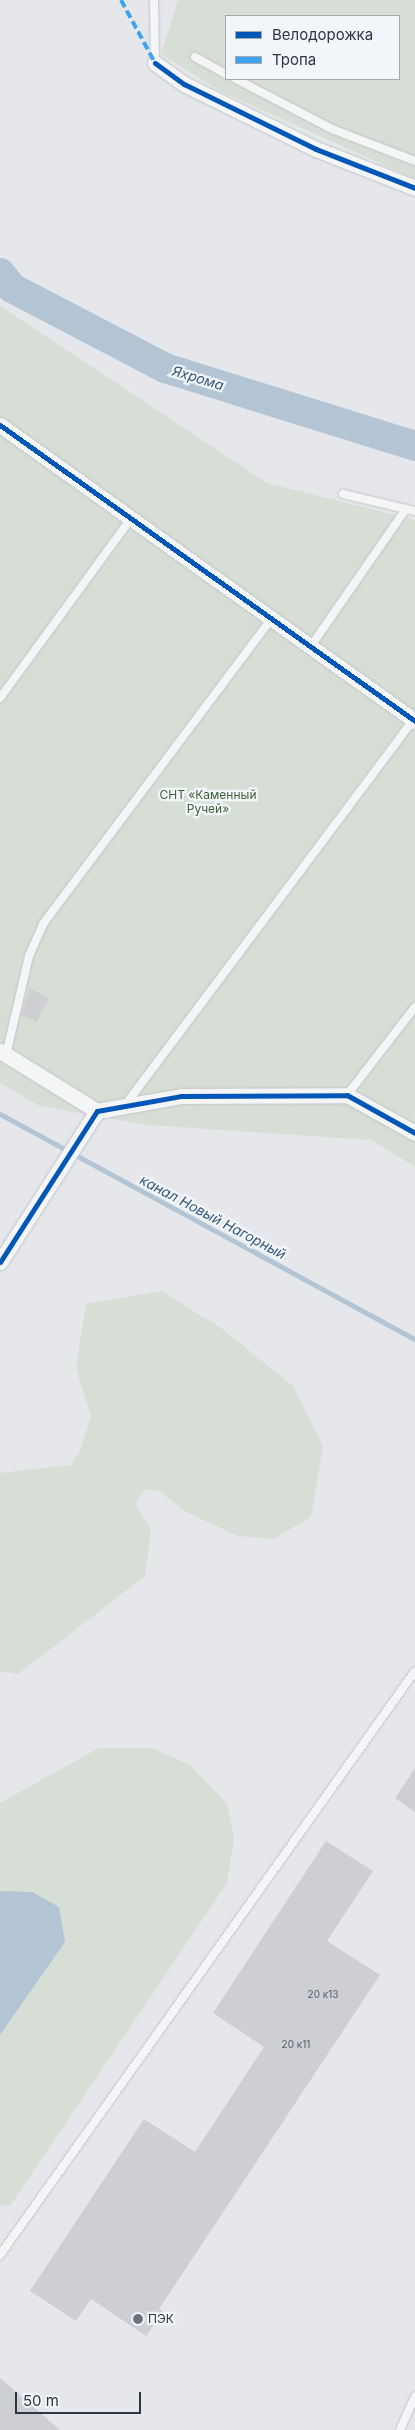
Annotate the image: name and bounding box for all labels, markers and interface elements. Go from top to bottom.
legend [225,15,400,80]
text: Велодорожка [272,25,373,44]
text: Тропа [272,50,316,69]
water label: Яхрома [170,362,226,394]
park label: СНТ «Каменный Ручей» [160,788,256,816]
water label: канал Новый Нагорный [137,1171,289,1263]
house number: 20 к13 [308,1989,338,2001]
house number: 20 к11 [282,2039,310,2051]
place label: ПЭК [148,2312,174,2326]
marker: ПЭК [132,2313,144,2325]
scale bar [18,2382,144,2414]
text: 50 m [23,2391,59,2410]

